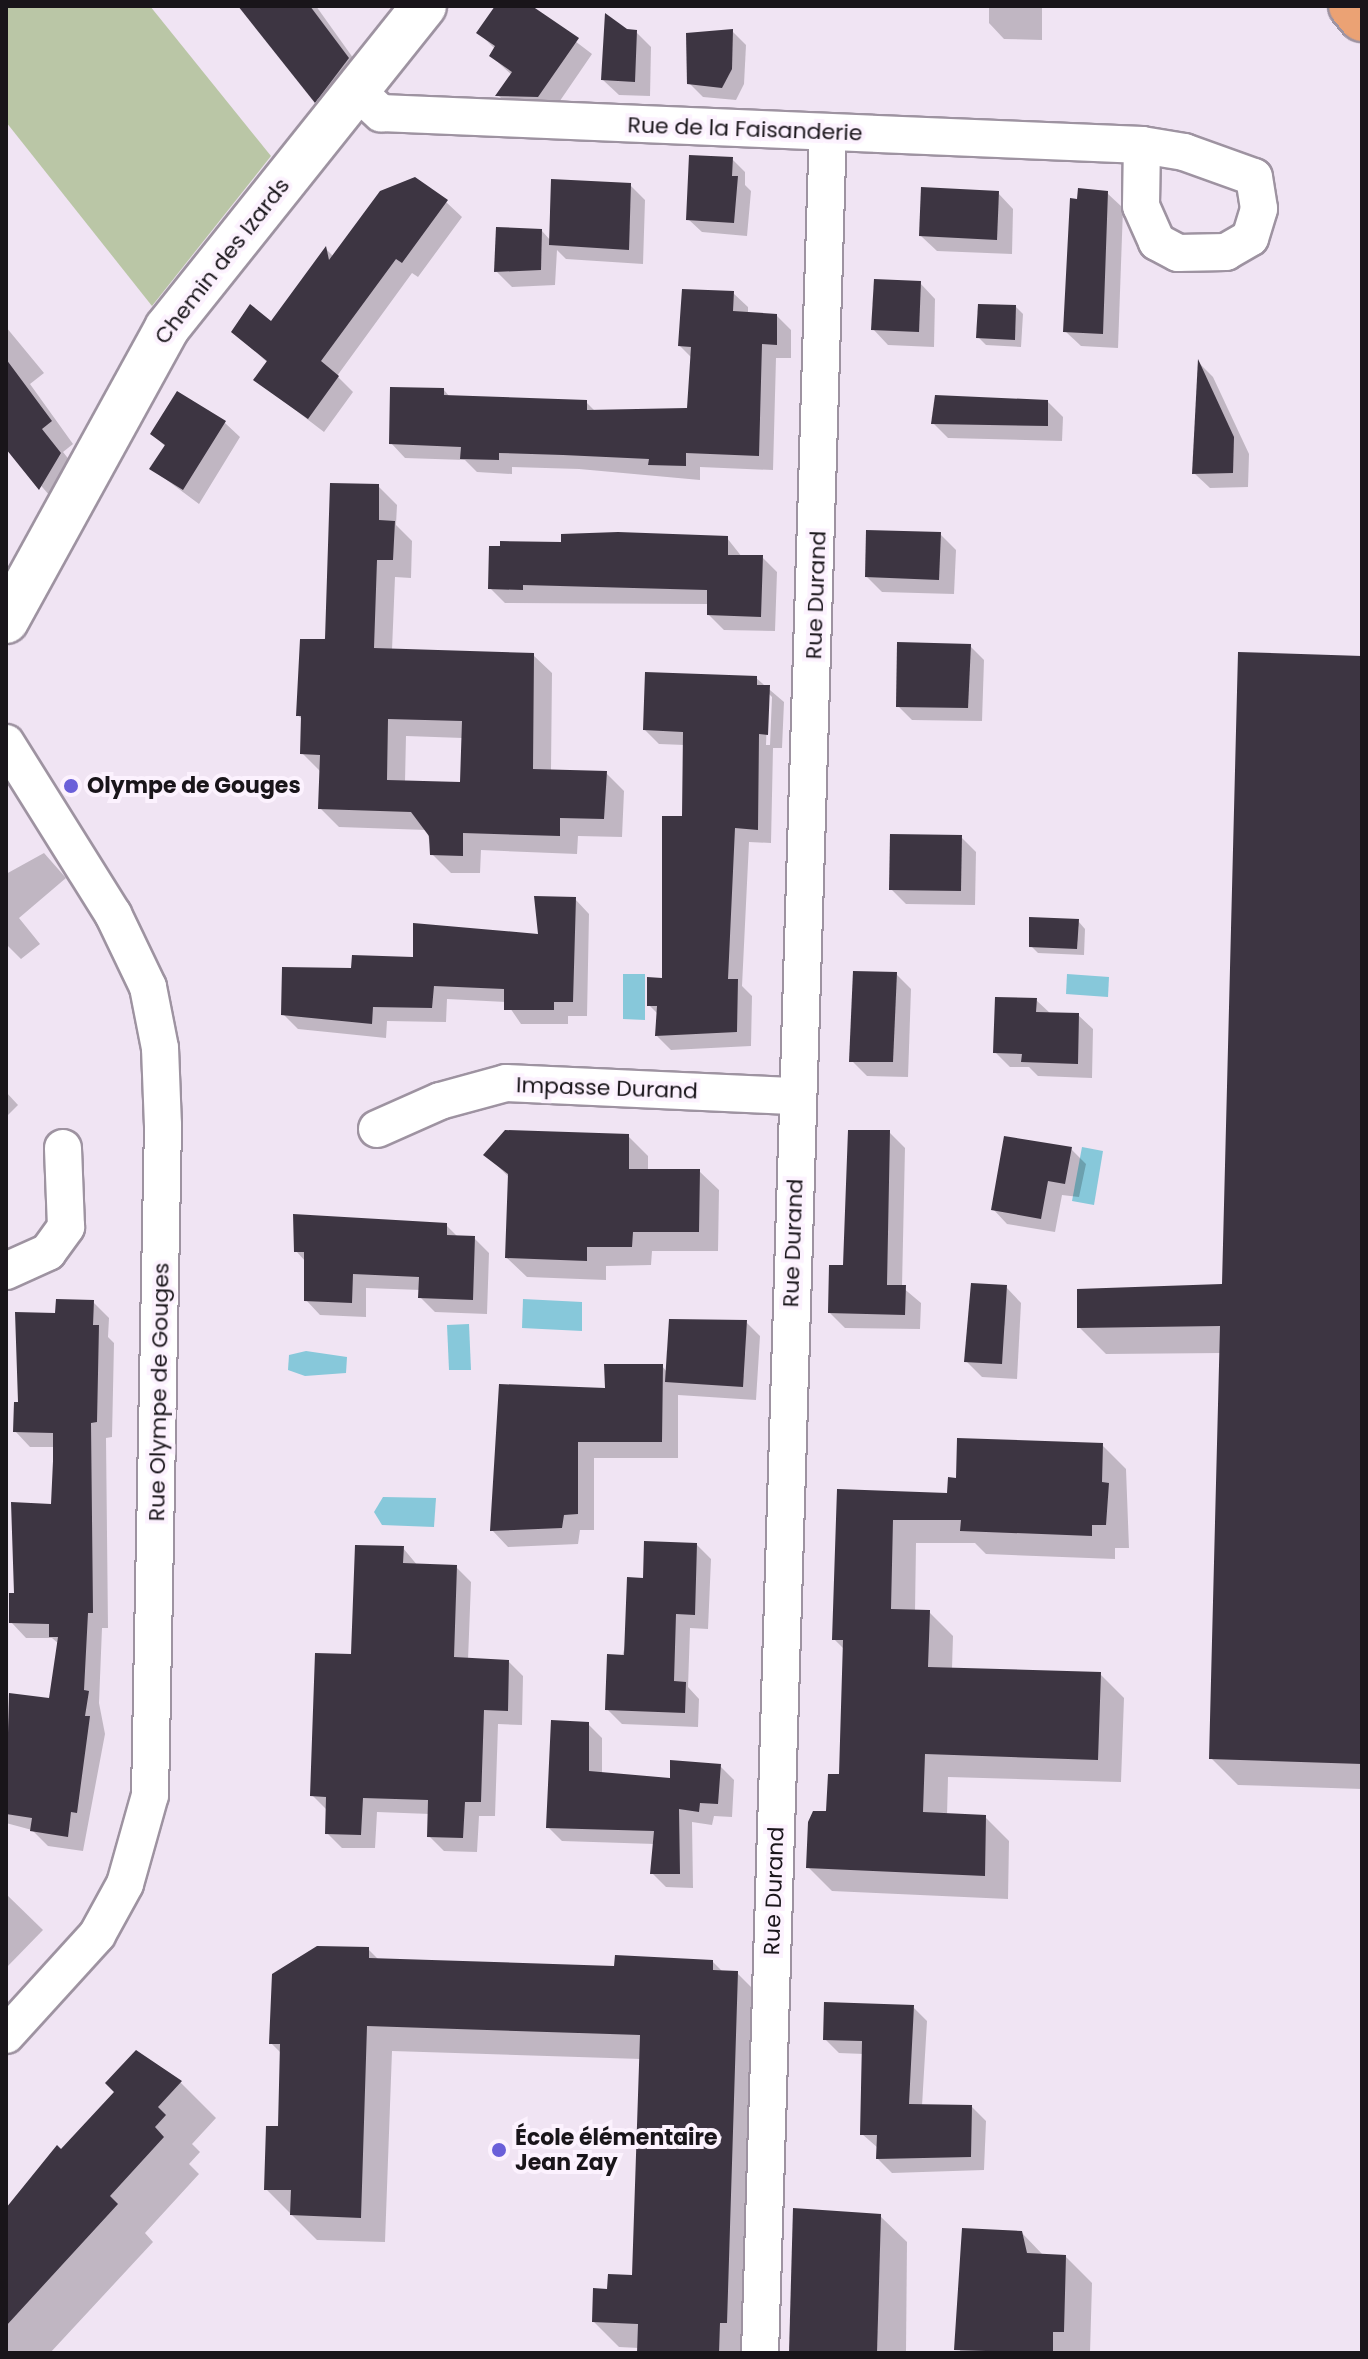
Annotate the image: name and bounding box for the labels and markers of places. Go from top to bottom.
place label: Olympe de Gouges [87,773,301,799]
marker: Olympe de Gouges [62,777,80,795]
place label: École élémentaire Jean Zay [515,2124,718,2176]
marker: École élémentaire Jean Zay [490,2141,508,2159]

